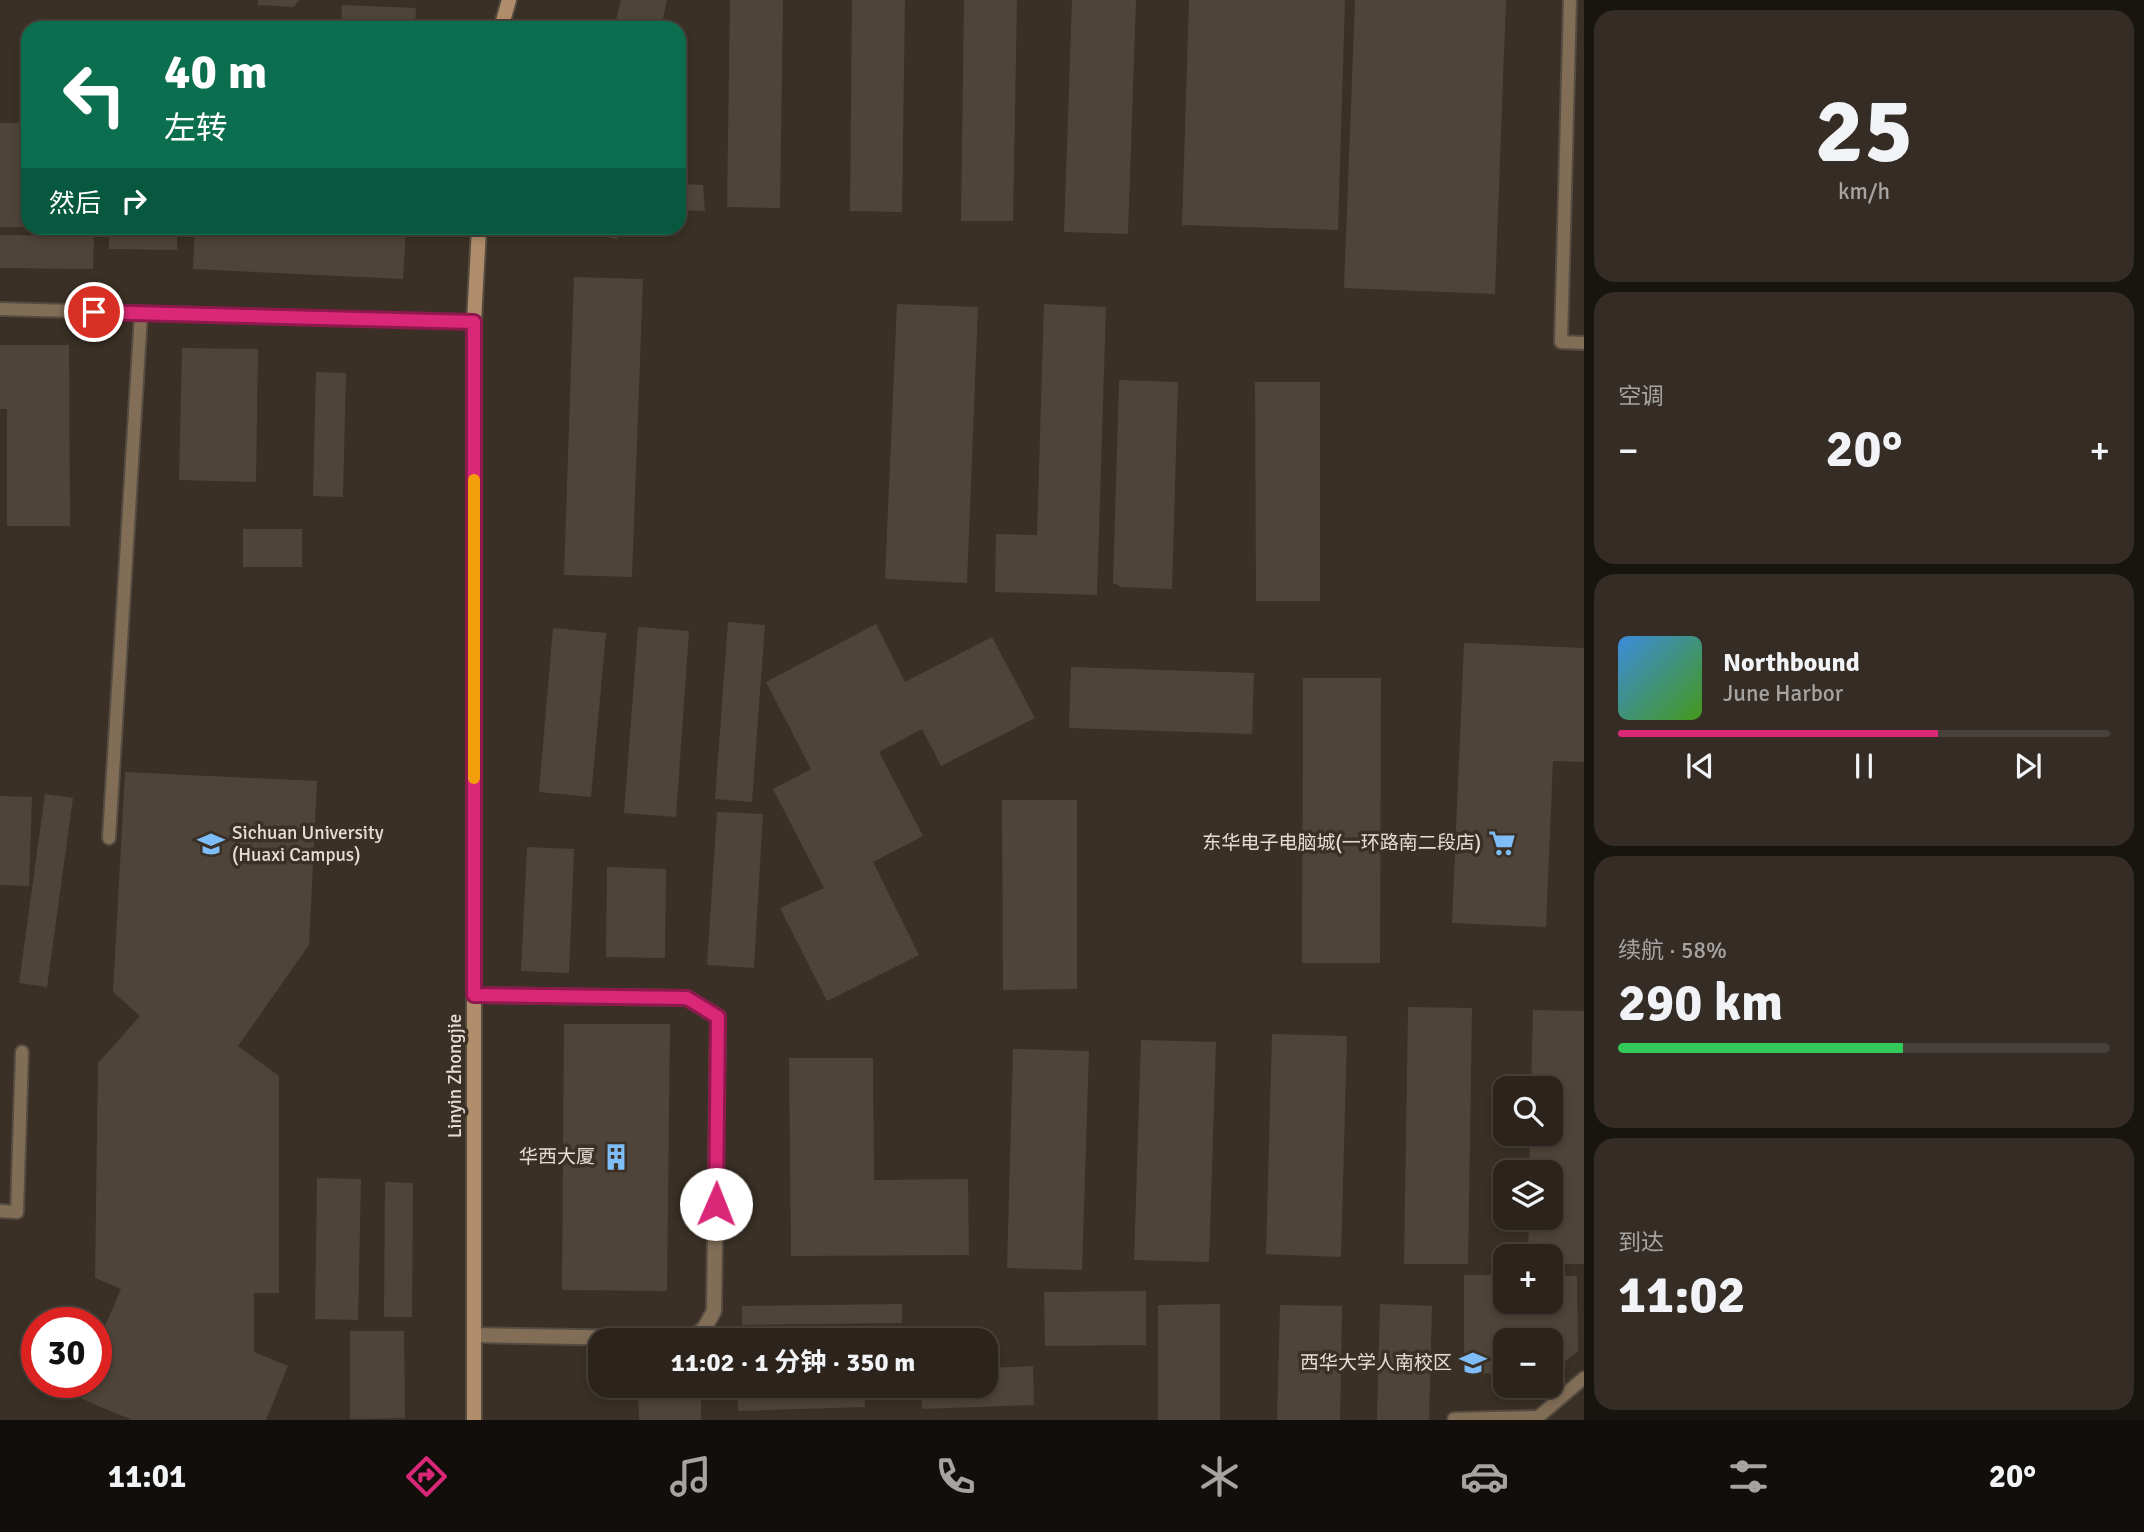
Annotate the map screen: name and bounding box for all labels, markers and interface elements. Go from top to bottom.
text: 40 m [164,42,267,102]
icon: left [49,49,140,140]
text: 25 [1815,75,1913,188]
text: 左转 [164,109,228,148]
text: km/h [1838,177,1890,206]
icon: right [115,182,153,220]
text: 然后 [49,188,101,220]
pin [64,282,124,342]
icon: arrive [75,293,113,331]
text: 空调 [1618,382,1664,411]
text: 20° [1826,417,1902,481]
text: − [1618,427,1639,474]
text: + [2089,427,2110,474]
text: Northbound [1723,647,1860,679]
text: June Harbor [1723,679,1843,708]
icon: previous [1681,747,1719,785]
icon: pause [1845,747,1883,785]
icon: next [2009,747,2047,785]
place label: Sichuan University (Huaxi Campus) [232,821,384,867]
supermarket icon: 东华电子电脑城(一环路南二段店) [1487,828,1517,858]
school or university icon: Sichuan University (Huaxi Campus) [196,829,226,859]
place label: 东华电子电脑城(一环路南二段店) [1202,831,1481,855]
text: 续航 · 58% [1618,936,1727,965]
text: 290 km [1618,971,1783,1035]
street label: Linyin Zhongjie [443,1014,467,1138]
map controls [1493,1076,1563,1398]
button: search [1493,1076,1563,1146]
building icon: 华西大厦 [601,1142,631,1172]
place label: 华西大厦 [519,1145,595,1169]
button: layers [1493,1160,1563,1230]
position arrow [679,1167,753,1241]
text: 到达 [1618,1228,1664,1257]
button: + [1493,1244,1563,1314]
text: 11:02 [1618,1263,1746,1327]
speed limit sign: 30 [21,1307,112,1398]
button: − [1493,1328,1563,1398]
text: 11:02 · 1 分钟 · 350 m [671,1347,915,1379]
school or university icon: 西华大学人南校区 [1458,1348,1488,1378]
place label: 西华大学人南校区 [1300,1351,1452,1375]
icon: directions [402,1452,451,1501]
icon: music [666,1452,715,1501]
icon: phone [931,1452,980,1501]
icon: climate [1195,1452,1244,1501]
icon: car [1460,1452,1509,1501]
icon: filters [1724,1452,1773,1501]
text: 11:01 [108,1457,186,1496]
text: 20° [1989,1457,2036,1496]

